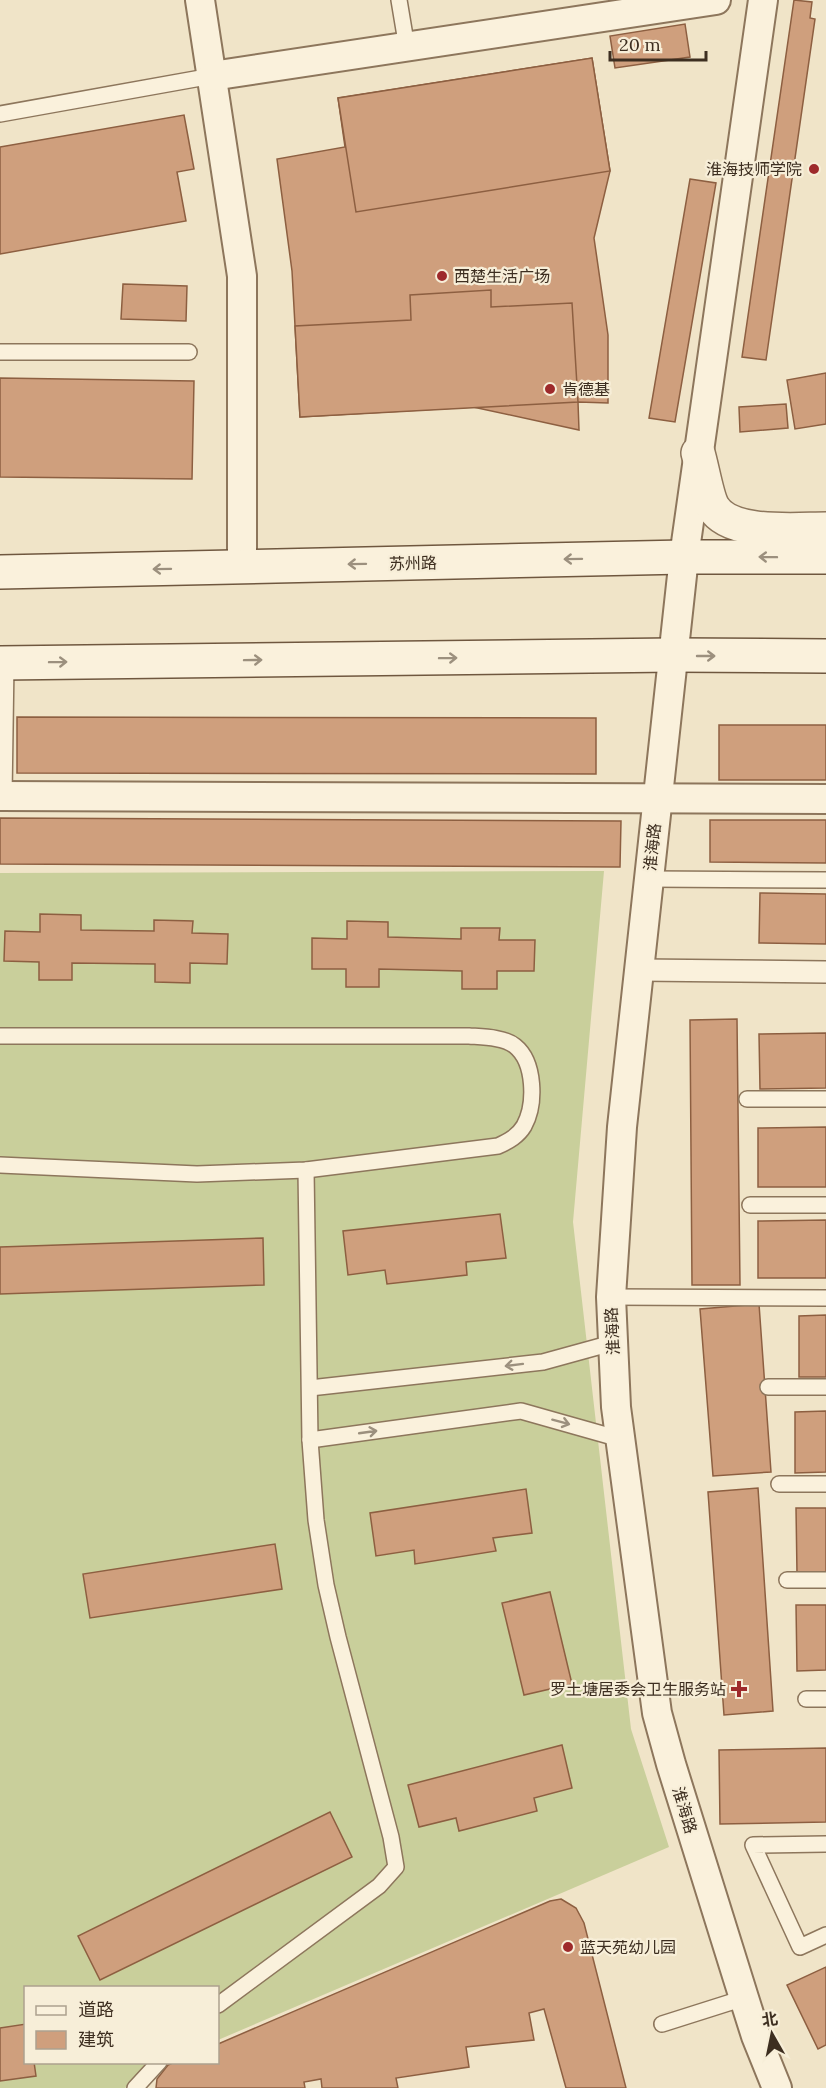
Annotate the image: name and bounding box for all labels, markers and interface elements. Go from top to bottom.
scale bar [610,24,706,62]
text: 20 m [619,33,661,56]
place label: 淮海技师学院 [706,159,802,179]
marker: 淮海技师学院 [807,162,821,176]
place label: 西楚生活广场 [454,266,550,286]
marker: 西楚生活广场 [435,269,449,283]
place label: 肯德基 [562,379,610,399]
marker: 肯德基 [543,382,557,396]
one-way arrow [758,551,778,563]
street label: 苏州路 [389,553,437,573]
one-way arrow [563,554,583,565]
one-way arrow [347,559,367,570]
one-way arrow [152,563,172,574]
one-way arrow [696,650,716,662]
one-way arrow [438,652,458,664]
one-way arrow [243,654,263,666]
one-way arrow [48,657,68,668]
street label: 淮海路 [640,822,664,872]
street label: 淮海路 [601,1307,623,1355]
one-way arrow [505,1360,525,1371]
one-way arrow [551,1417,570,1428]
one-way arrow [358,1426,378,1437]
place label: 罗土塘居委会卫生服务站 [550,1679,726,1699]
marker: 罗土塘居委会卫生服务站 [730,1680,748,1698]
street label: 淮海路 [668,1784,702,1836]
place label: 蓝天苑幼儿园 [580,1937,676,1957]
marker: 蓝天苑幼儿园 [561,1940,575,1954]
legend [24,1986,219,2064]
text: 道路 [78,1998,114,2021]
north arrow [742,2004,802,2064]
text: 北 [760,2008,779,2030]
text: 建筑 [78,2028,114,2051]

